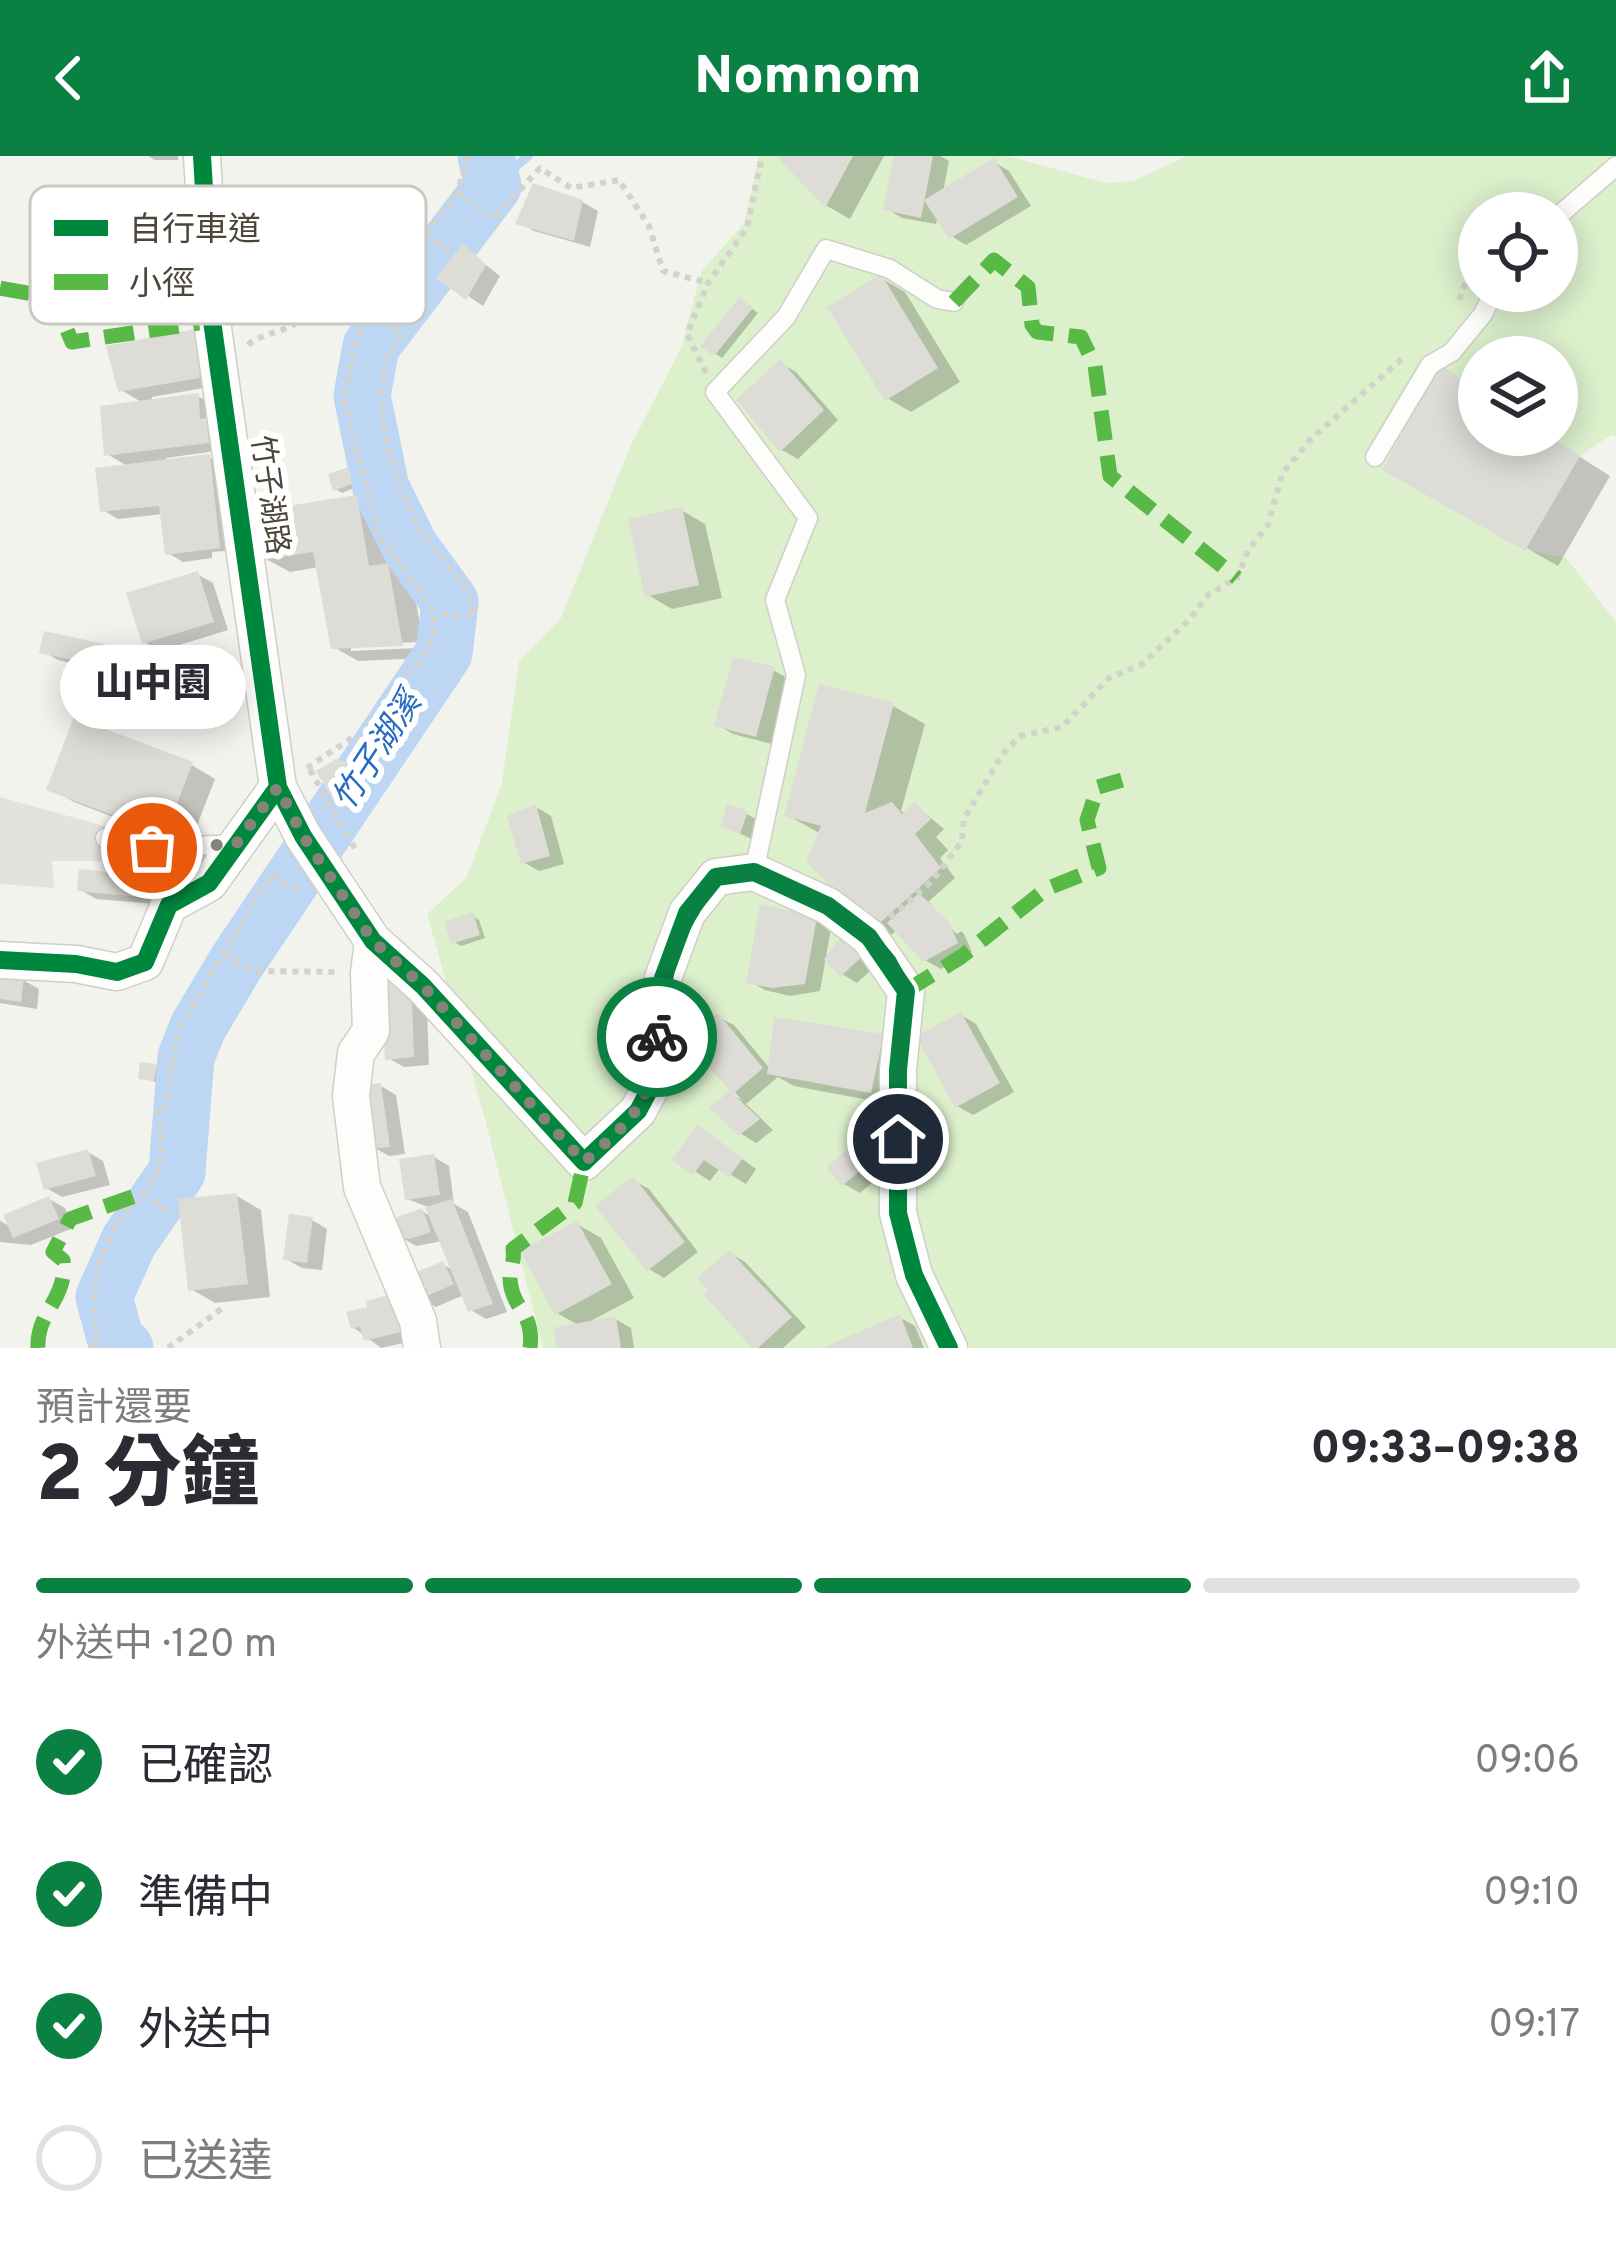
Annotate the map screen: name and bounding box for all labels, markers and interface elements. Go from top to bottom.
text: Nomnom [694,44,922,113]
icon: back [36,45,102,111]
icon: share [1514,45,1580,111]
legend [30,186,426,324]
map controls [1458,192,1578,456]
button: locate [1458,192,1578,312]
text: 自行車道 [129,211,261,253]
text: 小徑 [129,265,195,307]
button: layers [1458,336,1578,456]
street label: 竹子湖路 [241,433,295,557]
callout: 山中園 [59,644,245,728]
text: 山中園 [94,662,212,711]
water label: 竹子湖溪 [325,682,435,819]
pin [101,797,203,899]
icon: bag [119,815,185,881]
courier [597,977,717,1097]
icon: bike [624,1004,690,1070]
pin [847,1088,949,1190]
icon: home [865,1106,931,1172]
text: 預計還要 [36,1386,192,1435]
text: 09:33–09:38 [1310,1422,1580,1479]
text: 2 分鐘 [36,1430,260,1529]
text: 外送中 · 120 m [36,1622,277,1671]
icon: check [36,1729,102,1795]
text: 09:06 [1475,1738,1580,1787]
text: 已確認 [138,1740,273,1797]
icon: check [36,1861,102,1927]
text: 09:10 [1483,1870,1580,1919]
text: 準備中 [138,1872,273,1929]
icon: check [36,1993,102,2059]
text: 09:17 [1488,2002,1580,2051]
text: 外送中 [138,2004,273,2061]
text: 已送達 [138,2136,273,2193]

